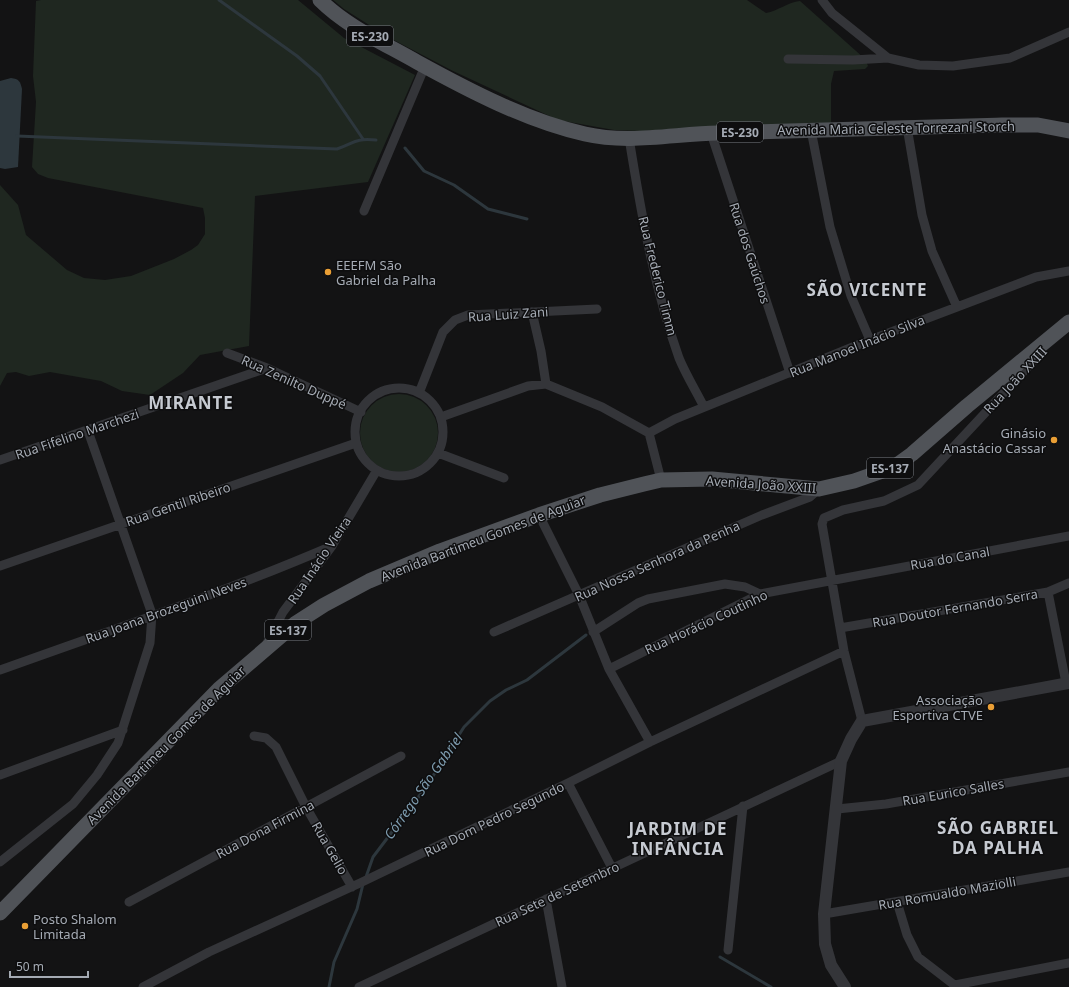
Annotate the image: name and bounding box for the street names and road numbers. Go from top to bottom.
road number: ES-230 [347,26,393,46]
street label: Avenida Maria Celeste Torrezani Storch [777,117,1015,139]
road number: ES-230 [717,122,763,142]
street label: Rua dos Gaúchos [725,200,775,306]
street label: Rua Frederico Timm [634,214,682,338]
street label: Rua Luiz Zani [467,302,549,326]
street label: Rua Manoel Inácio Silva [787,311,927,381]
street label: Rua João XXIII [979,343,1051,417]
street label: Rua Zenilto Duppé [239,351,349,413]
street label: Rua Fifelino Marchezi [13,404,141,464]
road number: ES-137 [867,458,913,478]
street label: Avenida João XXIII [705,471,817,497]
street label: Rua Gentil Ribeiro [123,478,233,530]
street label: Avenida Bartimeu Gomes de Aguiar [378,490,588,585]
street label: Rua Inácio Vieira [283,513,355,607]
street label: Rua Nossa Senhora da Penha [572,516,742,606]
street label: Rua do Canal [909,542,991,574]
street label: Rua Joana Brozeguini Neves [83,572,249,648]
street label: Rua Doutor Fernando Serra [871,585,1039,631]
street label: Rua Horácio Coutinho [642,586,770,658]
road number: ES-137 [265,620,311,640]
street label: Avenida Bartimeu Gomes de Aguiar [83,661,250,828]
street label: Rua Eurico Salles [901,774,1005,810]
street label: Rua Dom Pedro Segundo [421,777,567,861]
street label: Rua Dona Firmina [213,795,317,863]
street label: Rua Gelio [308,818,352,878]
street label: Rua Sete de Setembro [492,857,622,931]
street label: Rua Romualdo Maziolli [877,872,1017,914]

